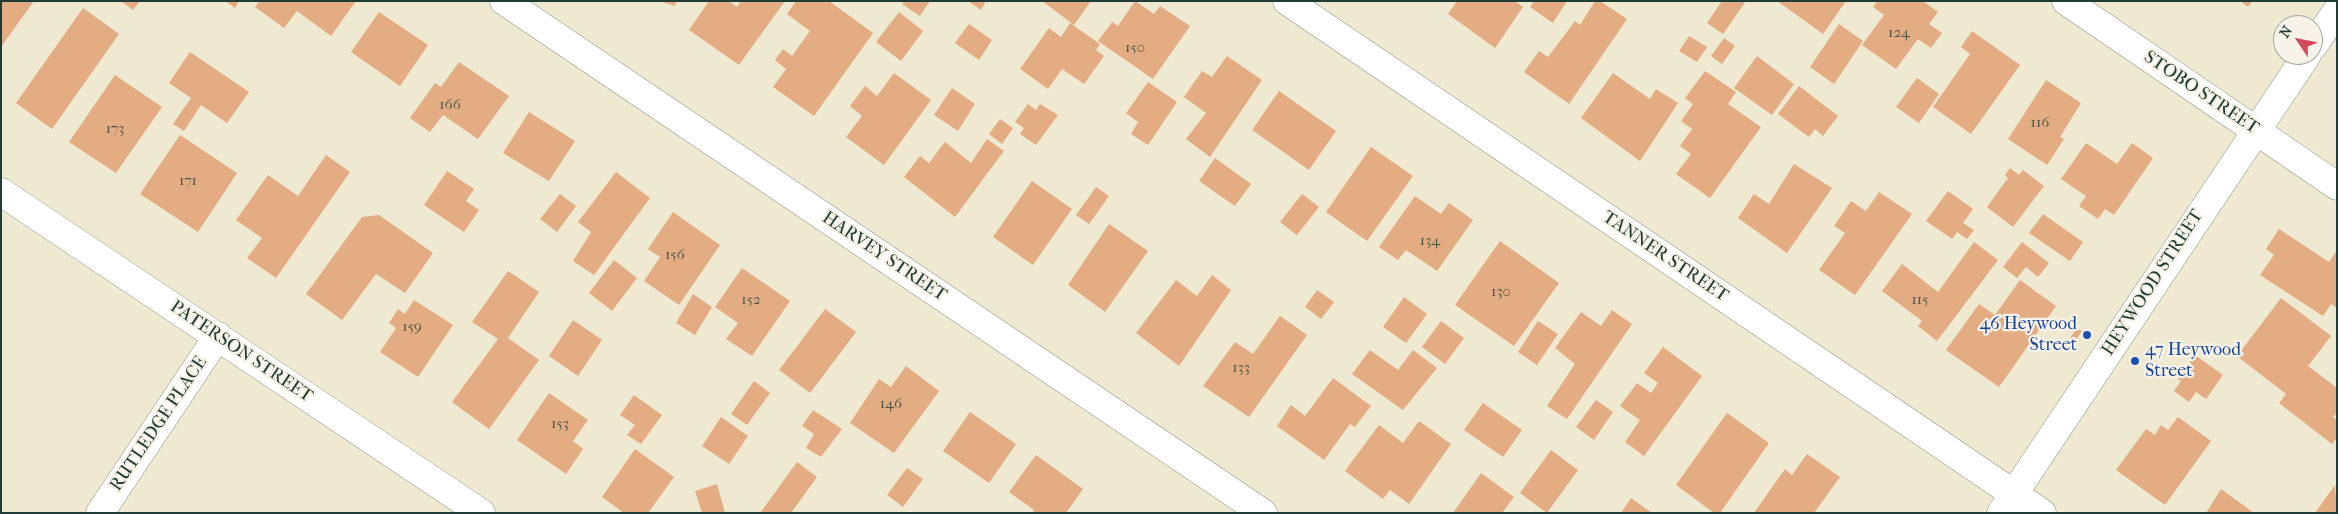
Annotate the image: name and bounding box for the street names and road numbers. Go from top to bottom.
street label: STOBO STREET [2139,47,2263,139]
street label: HEYWOOD STREET [2098,206,2208,360]
street label: HARVEY STREET [818,207,950,307]
street label: TANNER STREET [1598,207,1732,307]
street label: PATERSON STREET [166,296,316,408]
street label: RUTLEDGE PLACE [106,353,212,495]

